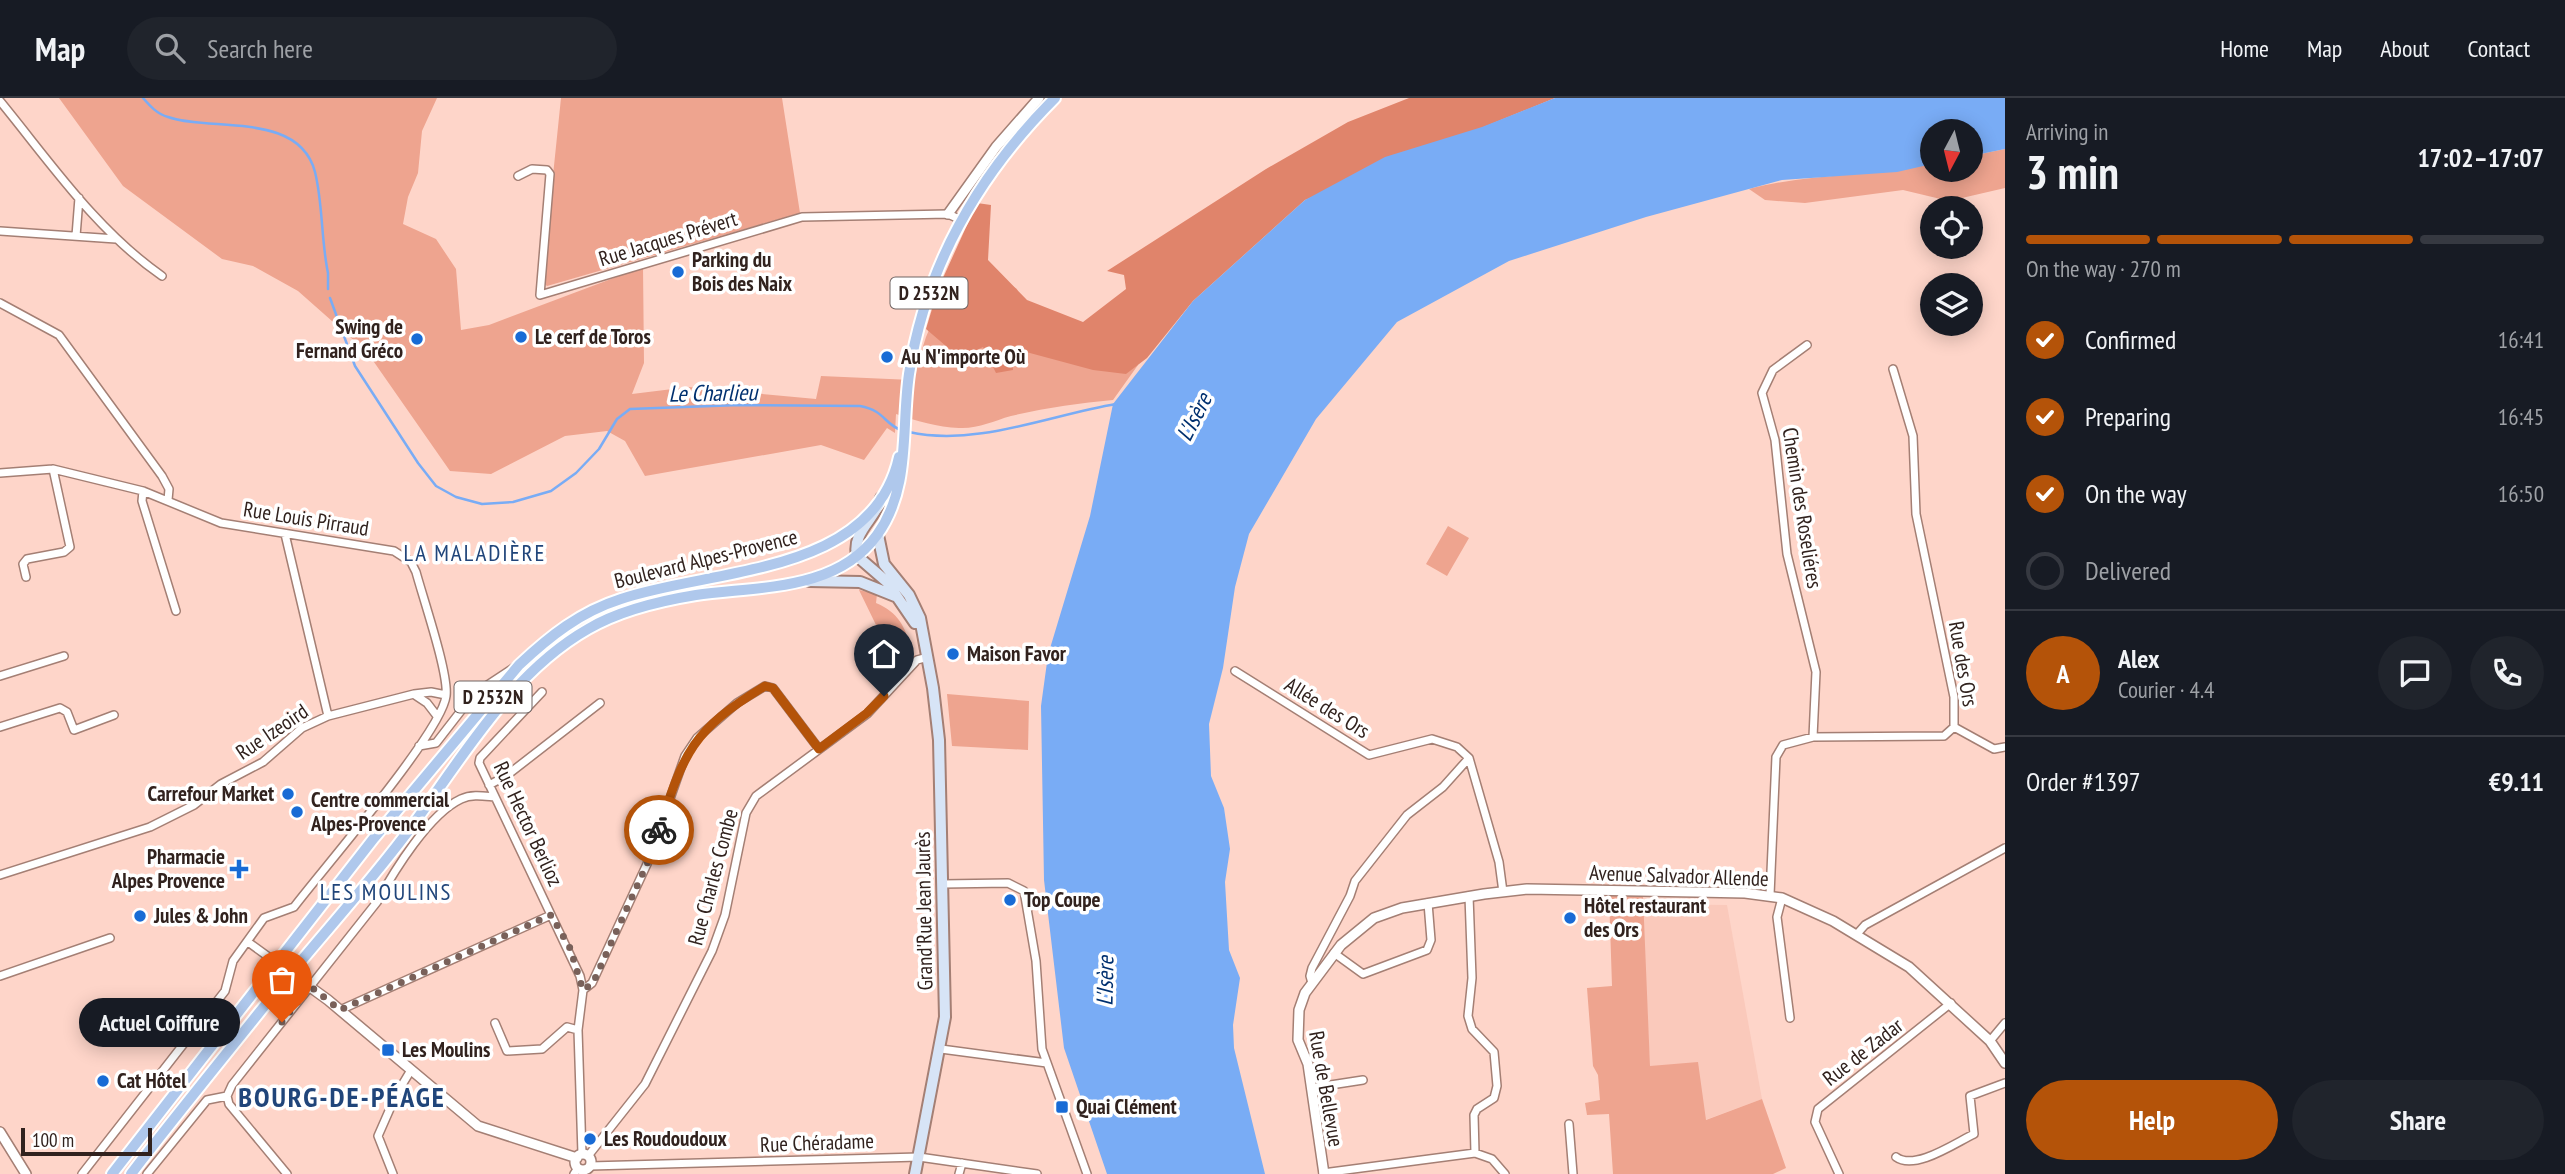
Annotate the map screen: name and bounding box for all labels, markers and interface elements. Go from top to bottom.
search box [127,17,617,80]
text: Map [35,27,85,70]
icon: search [151,29,189,67]
text: Search here [207,32,313,65]
text: Home [2220,33,2269,64]
text: Map [2307,33,2342,64]
text: About [2380,33,2429,64]
text: Contact [2467,33,2530,64]
text: Arriving in [2026,117,2108,146]
north arrow [1920,119,1983,182]
map controls [1920,119,1983,336]
text: 17:02–17:07 [2417,141,2544,174]
text: 3 min [2026,142,2119,202]
button: locate [1920,196,1983,259]
street label: Rue Jacques Prévert [595,205,740,272]
place label: Parking du Bois des Naix [692,246,793,297]
text: On the way · 270 m [2026,254,2181,283]
marker: Parking du Bois des Naix [670,264,686,280]
button: layers [1920,273,1983,336]
road number: D 2532N [890,278,968,308]
place label: Swing de Fernand Gréco [296,313,403,364]
icon: check [2026,321,2064,359]
place label: Le cerf de Toros [535,323,651,350]
text: Confirmed [2085,323,2176,356]
text: 16:41 [2498,325,2544,354]
marker: Le cerf de Toros [513,329,529,345]
marker: Swing de Fernand Gréco [409,331,425,347]
place label: Au N'importe Où [900,343,1025,370]
marker: Au N'importe Où [879,349,895,365]
water label: Le Charlieu [668,377,760,408]
water label: L'Isère [1169,387,1218,446]
icon: check [2026,398,2064,436]
text: Preparing [2085,400,2171,433]
text: 16:45 [2498,402,2544,431]
street label: Chemin des Roseliéres [1776,426,1829,590]
icon: check [2026,475,2064,513]
text: On the way [2085,477,2187,510]
text: 16:50 [2498,479,2544,508]
street label: Rue Louis Pirraud [241,495,371,542]
street label: Boulevard Alpes-Provence [612,523,800,594]
district label: LA MALADIÈRE [404,538,546,567]
text: Delivered [2085,554,2171,587]
street label: Rue des Ors [1943,619,1984,709]
pin [854,624,914,696]
icon: home [865,635,903,673]
button: chat [2378,636,2452,710]
button: phone [2470,636,2544,710]
place label: Maison Favor [967,640,1067,667]
text: Alex [2118,642,2159,675]
marker: Maison Favor [945,646,961,662]
text: A [2056,657,2070,690]
street label: Allée des Ors [1280,671,1375,744]
text: Courier · 4.4 [2118,675,2214,704]
road number: D 2532N [454,682,532,712]
street label: Rue Izeoird [230,698,313,766]
street label: Rue Hector Berlioz [488,757,569,890]
text: Order #1397 [2026,765,2141,798]
text: €9.11 [2489,765,2544,798]
place label: Carrefour Market [148,780,274,807]
marker: Carrefour Market [280,786,296,802]
place label: Centre commercial Alpes-Provence [310,786,450,837]
courier [624,795,694,865]
marker: Centre commercial Alpes-Provence [289,804,305,820]
street label: Rue Charles Combe [681,806,744,948]
icon: bike [640,811,678,849]
street label: Grand'Rue Jean Jaurès [909,831,938,991]
place label: Pharmacie Alpes Provence [111,843,225,894]
street label: Avenue Salvador Allende [1589,859,1769,892]
marker: Pharmacie Alpes Provence [231,861,247,877]
district label: LES MOULINS [320,877,452,906]
place label: Top Coupe [1024,886,1101,913]
marker: Top Coupe [1002,892,1018,908]
place label: Hôtel restaurant des Ors [1584,892,1706,943]
place label: Jules & John [153,902,248,929]
marker: Jules & John [132,908,148,924]
marker: Hôtel restaurant des Ors [1562,910,1578,926]
pin [252,950,312,1022]
water label: L'Isère [1090,954,1119,1006]
icon: bag [263,961,301,999]
callout: Actuel Coiffure [79,998,240,1046]
text: Actuel Coiffure [99,1008,220,1037]
street label: Rue de Zadar [1817,1012,1909,1091]
street label: Rue de Bellevue [1303,1029,1350,1149]
place label: Les Moulins [402,1036,490,1063]
marker: Les Moulins [380,1042,396,1058]
place label: Cat Hôtel [117,1067,187,1094]
marker: Cat Hôtel [95,1073,111,1089]
district label: BOURG-DE-PÉAGE [238,1078,446,1115]
button: Help [2026,1080,2278,1160]
button: Share [2292,1080,2544,1160]
place label: Quai Clément [1076,1093,1177,1120]
marker: Quai Clément [1054,1099,1070,1115]
scale bar [21,1125,152,1157]
place label: Les Roudoudoux [604,1125,728,1152]
street label: Rue Chéradame [760,1127,874,1158]
text: 100 m [32,1128,74,1152]
marker: Les Roudoudoux [582,1131,598,1147]

